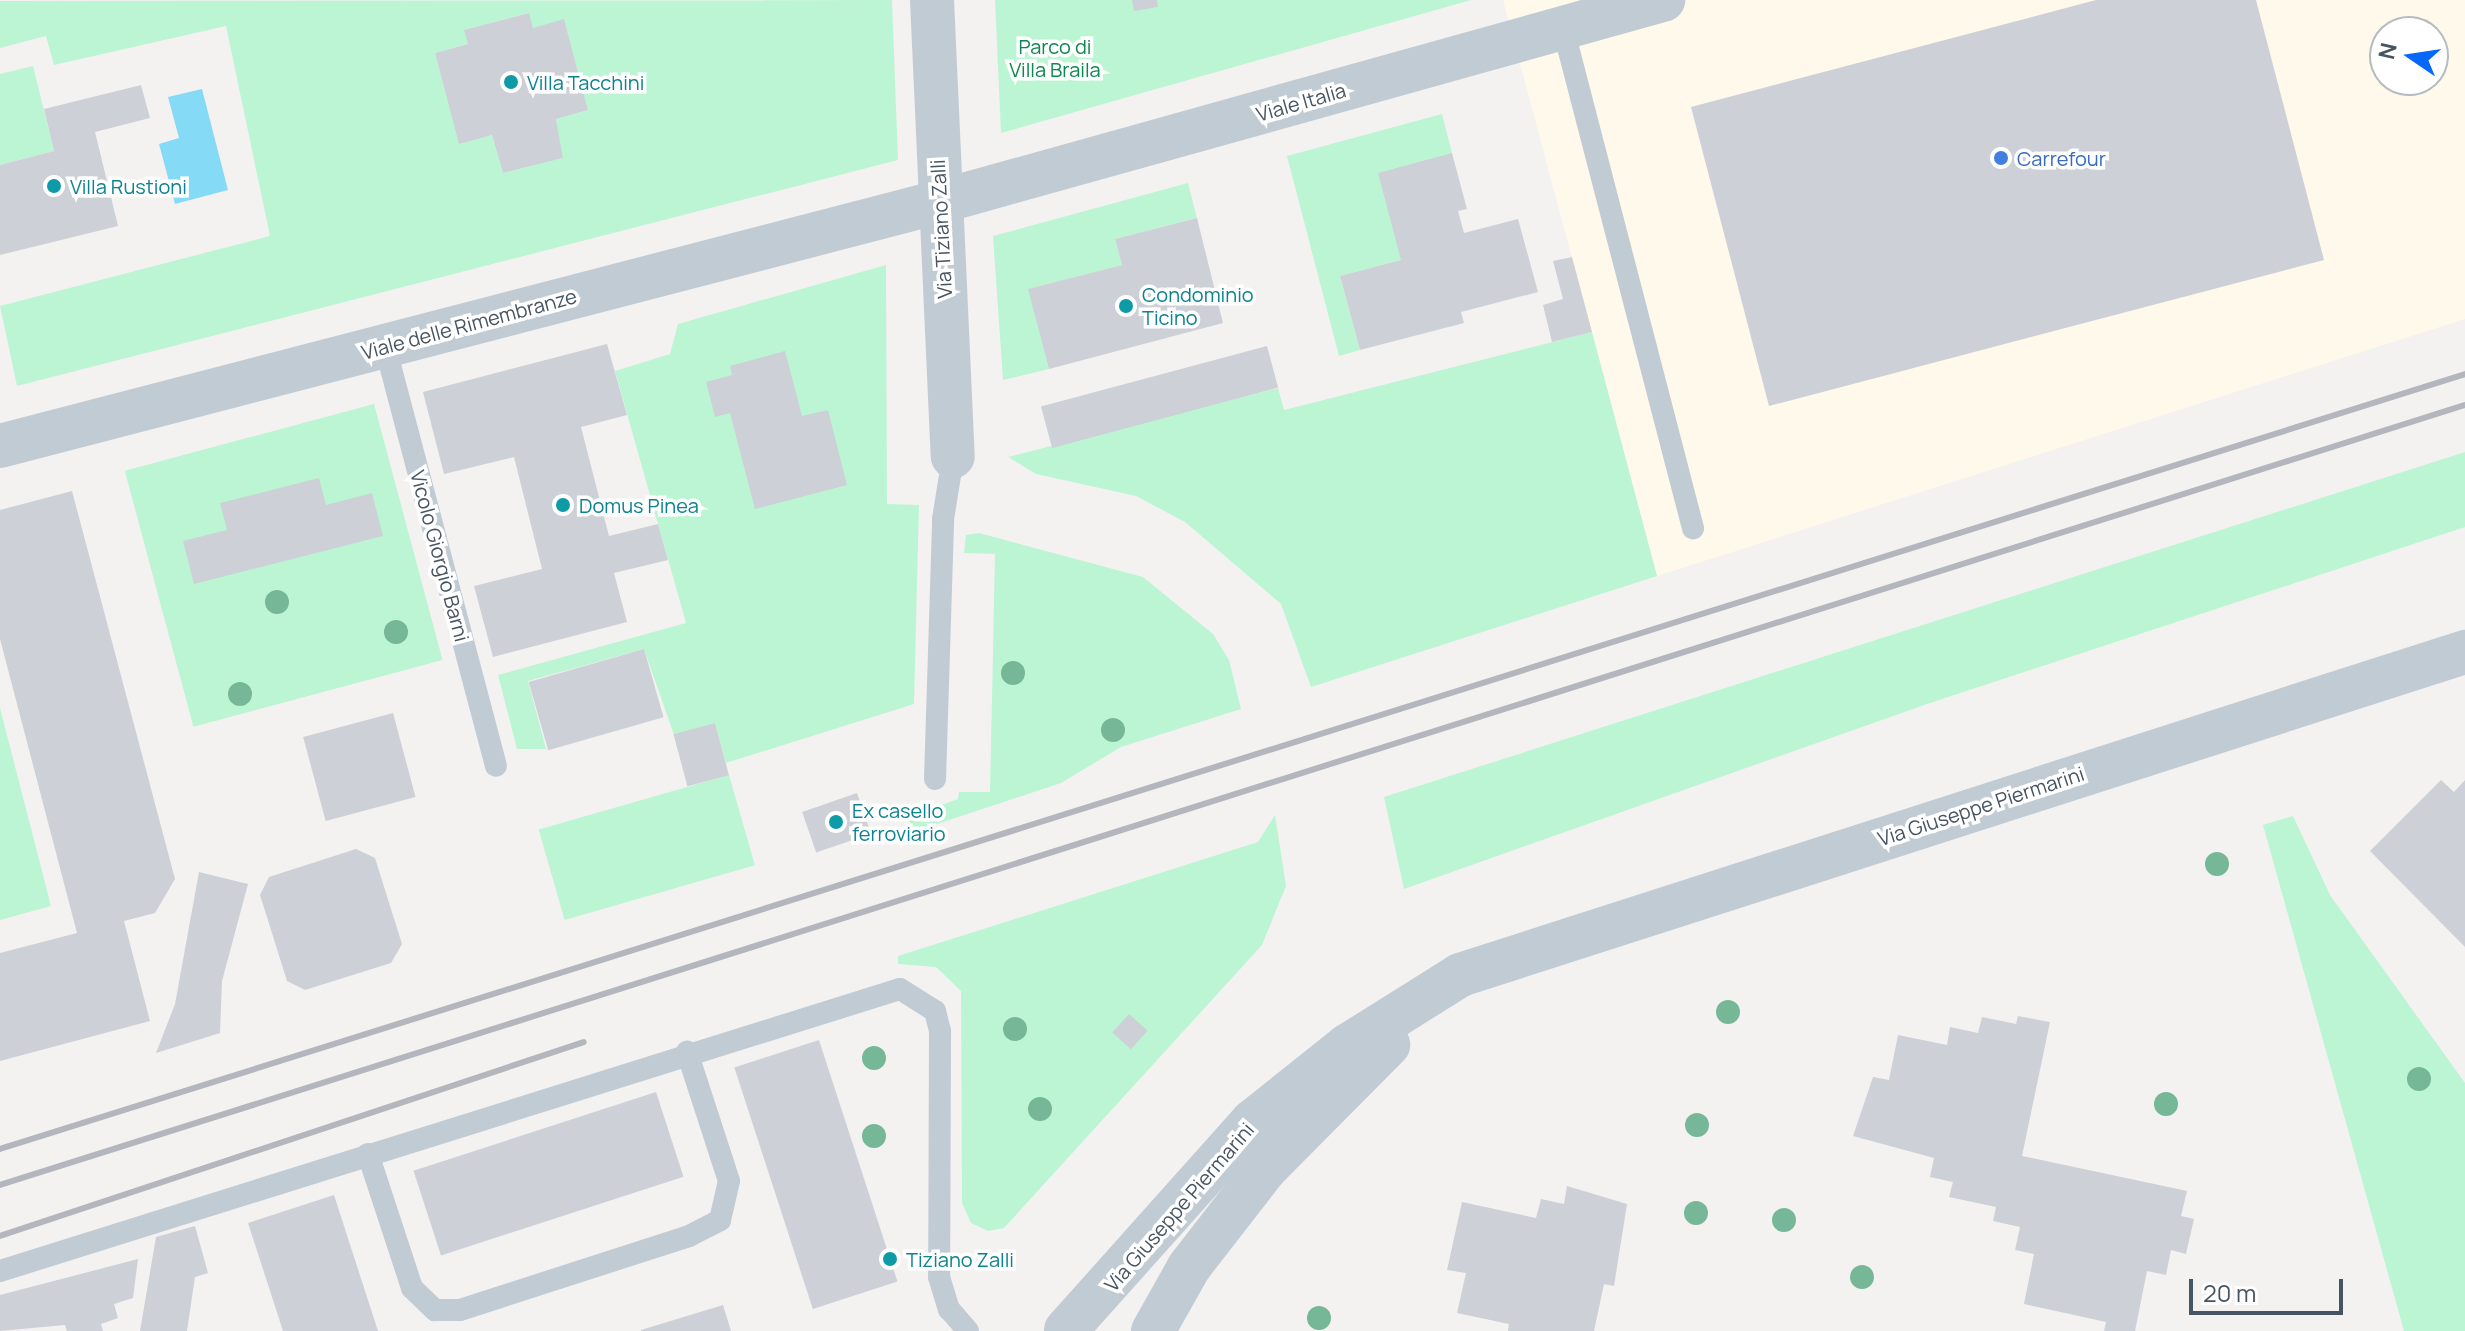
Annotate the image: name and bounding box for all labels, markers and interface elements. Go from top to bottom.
north arrow [2369,16,2449,96]
park label: Parco di Villa Braila [1009,35,1101,82]
text: N [2371,40,2404,62]
place label: Villa Tacchini [527,70,644,94]
marker: Villa Tacchini [502,73,520,91]
street label: Viale Italia [1253,78,1349,126]
place label: Carrefour [2017,146,2106,170]
marker: Carrefour [1992,149,2010,167]
street label: Via Tiziano Zalli [925,159,957,299]
place label: Villa Rustioni [70,174,187,198]
marker: Villa Rustioni [45,177,63,195]
place label: Condominio Ticino [1142,282,1254,329]
street label: Viale delle Rimembranze [359,284,579,364]
marker: Condominio Ticino [1117,297,1135,315]
street label: Vicolo Giorgio Barni [406,468,474,644]
place label: Domus Pinea [579,493,699,517]
marker: Domus Pinea [554,496,572,514]
street label: Via Giuseppe Piermarini [1875,761,2087,851]
place label: Ex casello ferroviario [852,798,946,845]
marker: Ex casello ferroviario [827,813,845,831]
street label: Via Giuseppe Piermarini [1099,1118,1259,1296]
place label: Tiziano Zalli [906,1247,1014,1271]
marker: Tiziano Zalli [881,1250,899,1268]
scale bar [2193,1263,2347,1313]
text: 20 m [2203,1276,2256,1309]

